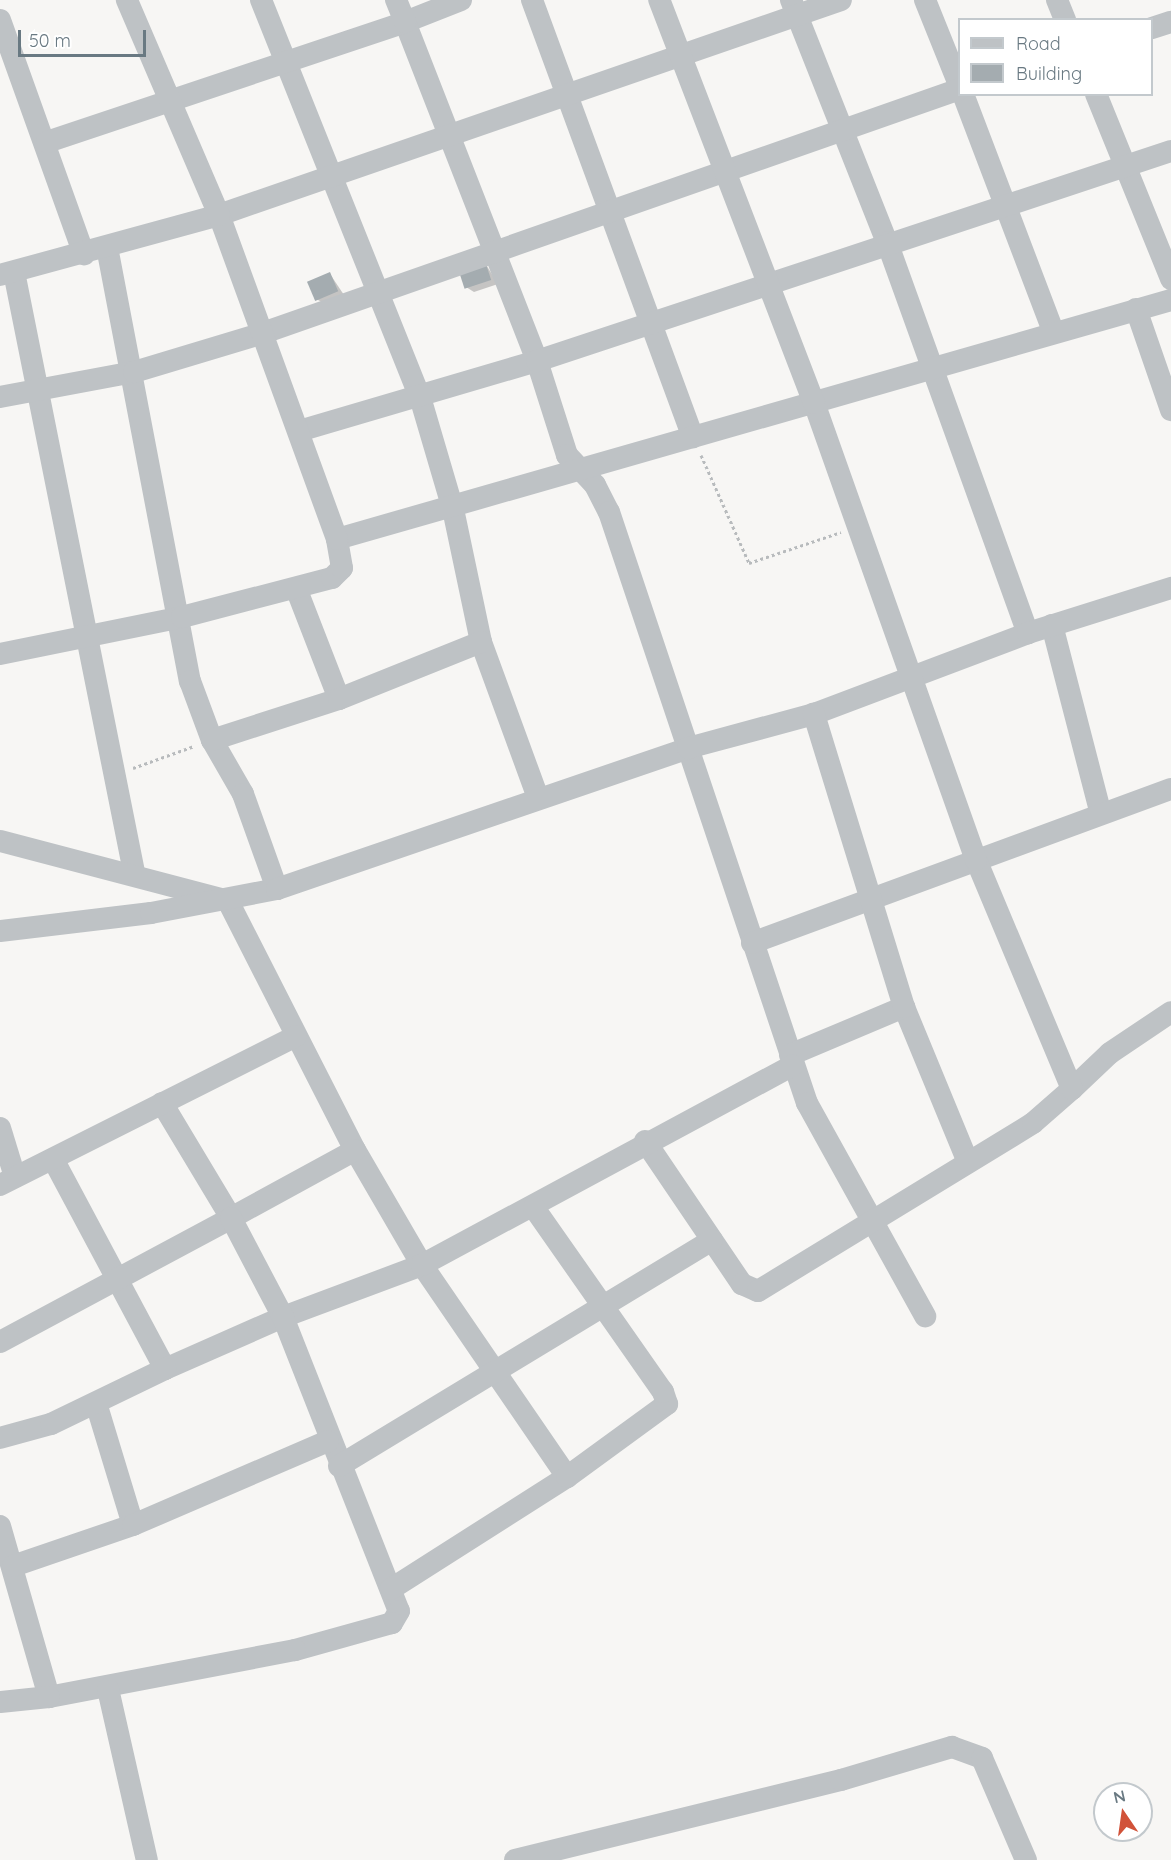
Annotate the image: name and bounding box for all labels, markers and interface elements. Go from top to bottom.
scale bar [21,18,148,56]
legend [958,18,1153,96]
text: 50 m [29,29,71,52]
text: Road [1016,32,1061,55]
text: Building [1016,62,1082,85]
north arrow [1093,1782,1153,1842]
text: N [1111,1785,1127,1807]

